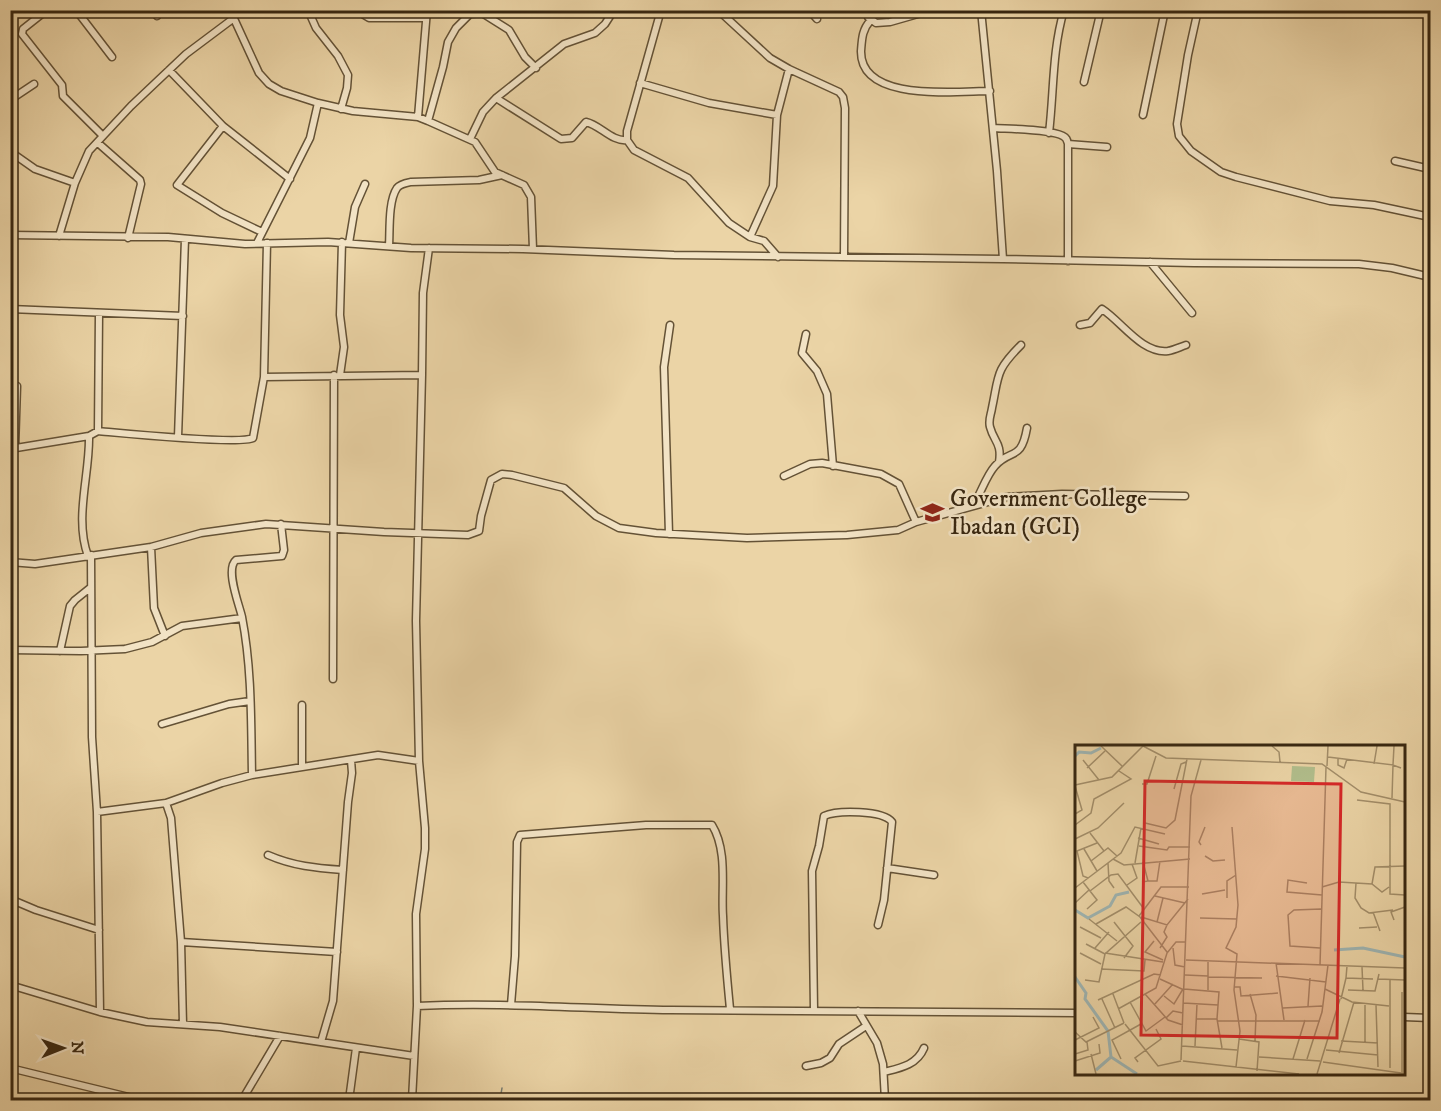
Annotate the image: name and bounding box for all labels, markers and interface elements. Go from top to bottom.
place label: Government College Ibadan (GCI) [950,484,1147,542]
school or university icon: Government College Ibadan (GCI) [919,500,945,526]
inset map [1075,745,1405,1075]
north arrow [33,1018,93,1078]
text: N [67,1041,87,1054]

